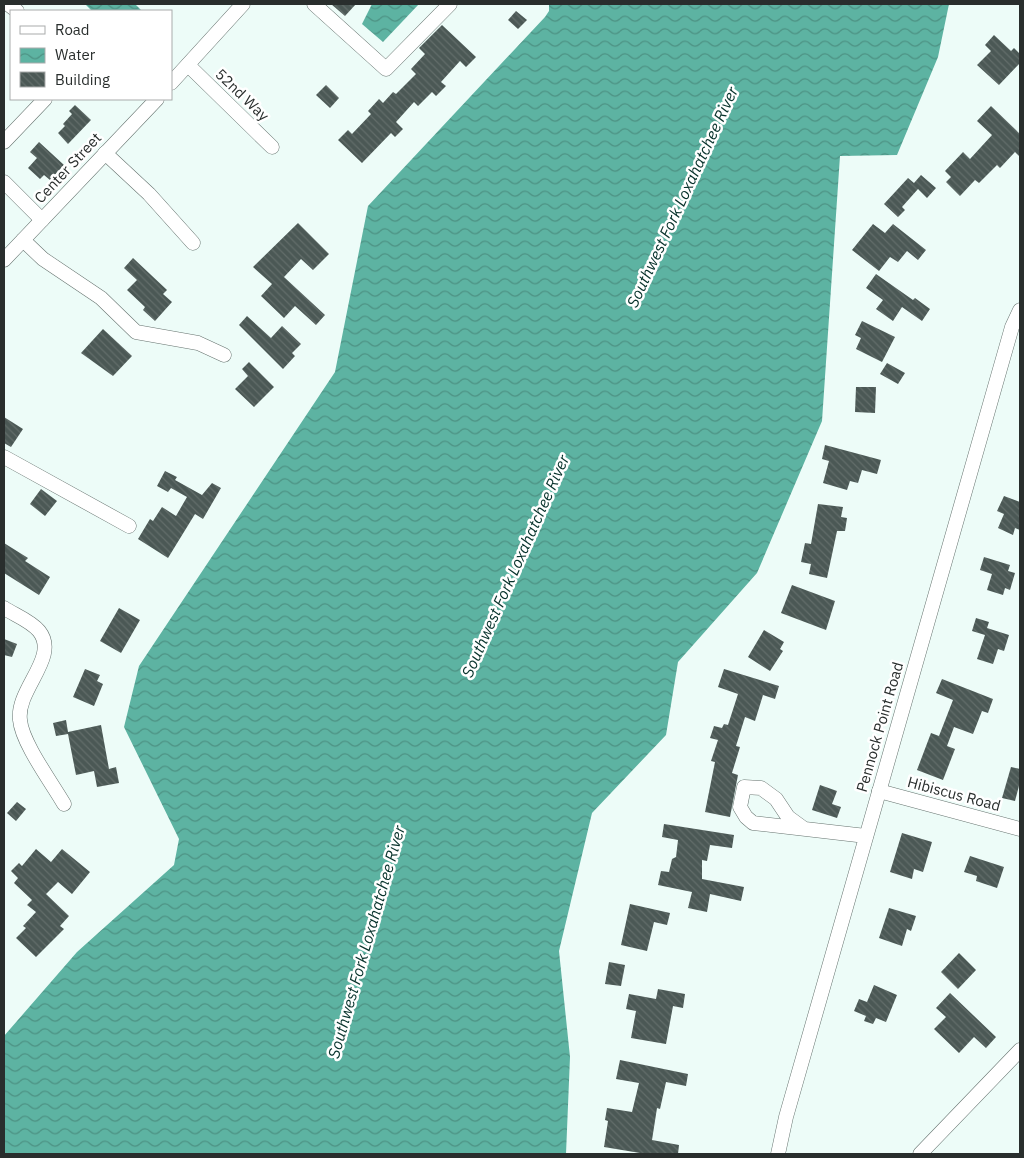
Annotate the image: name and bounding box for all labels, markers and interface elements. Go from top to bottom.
legend [10,10,172,100]
text: Road [55,20,90,39]
text: Water [55,45,96,64]
street label: 52nd Way [212,64,274,125]
text: Building [55,70,110,89]
water label: Southwest Fork Loxahatchee River [622,82,743,311]
street label: Center Street [30,128,105,207]
water label: Southwest Fork Loxahatchee River [457,451,574,680]
street label: Pennock Point Road [852,660,907,794]
street label: Hibiscus Road [906,772,1003,815]
water label: Southwest Fork Loxahatchee River [323,822,409,1061]

